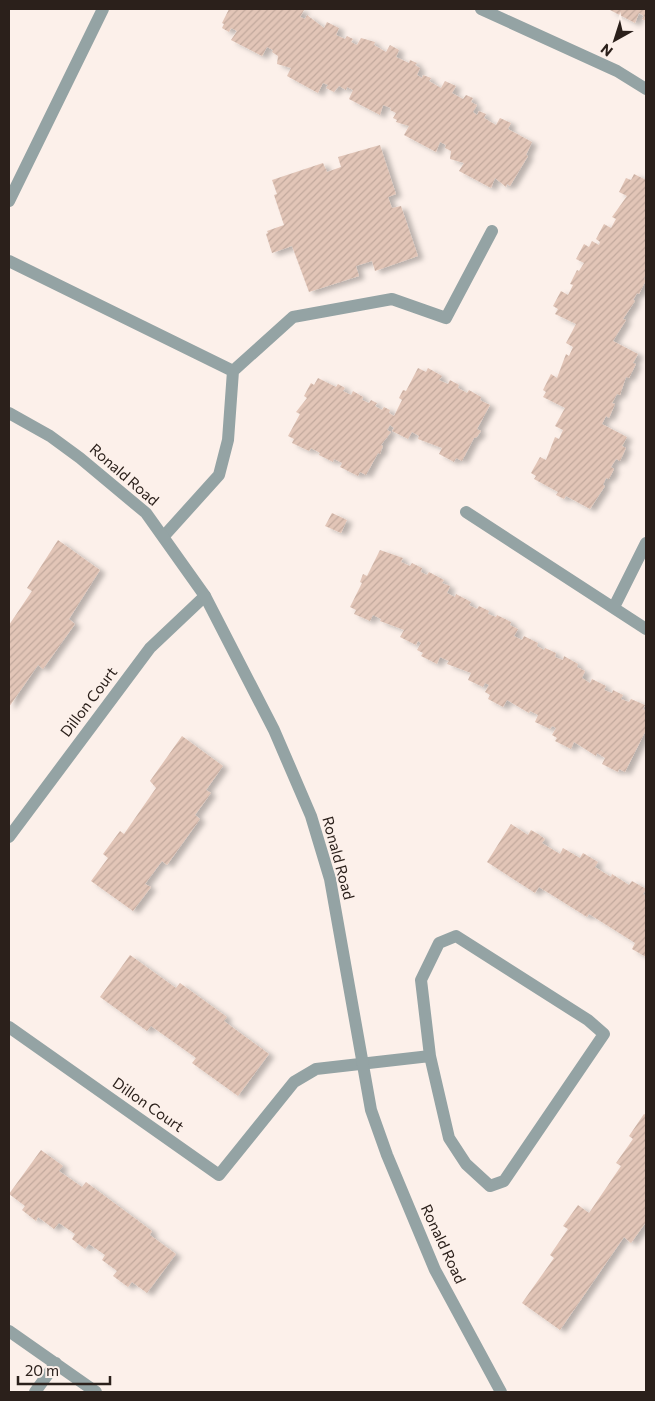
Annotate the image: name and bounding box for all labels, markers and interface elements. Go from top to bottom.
north arrow [590,15,640,65]
text: N [597,41,616,60]
street label: Ronald Road [87,439,163,509]
street label: Dillon Court [56,663,120,740]
street label: Ronald Road [319,814,359,901]
street label: Dillon Court [110,1073,188,1135]
street label: Ronald Road [418,1201,470,1286]
scale bar [18,1354,110,1386]
text: 20 m [25,1361,59,1379]

